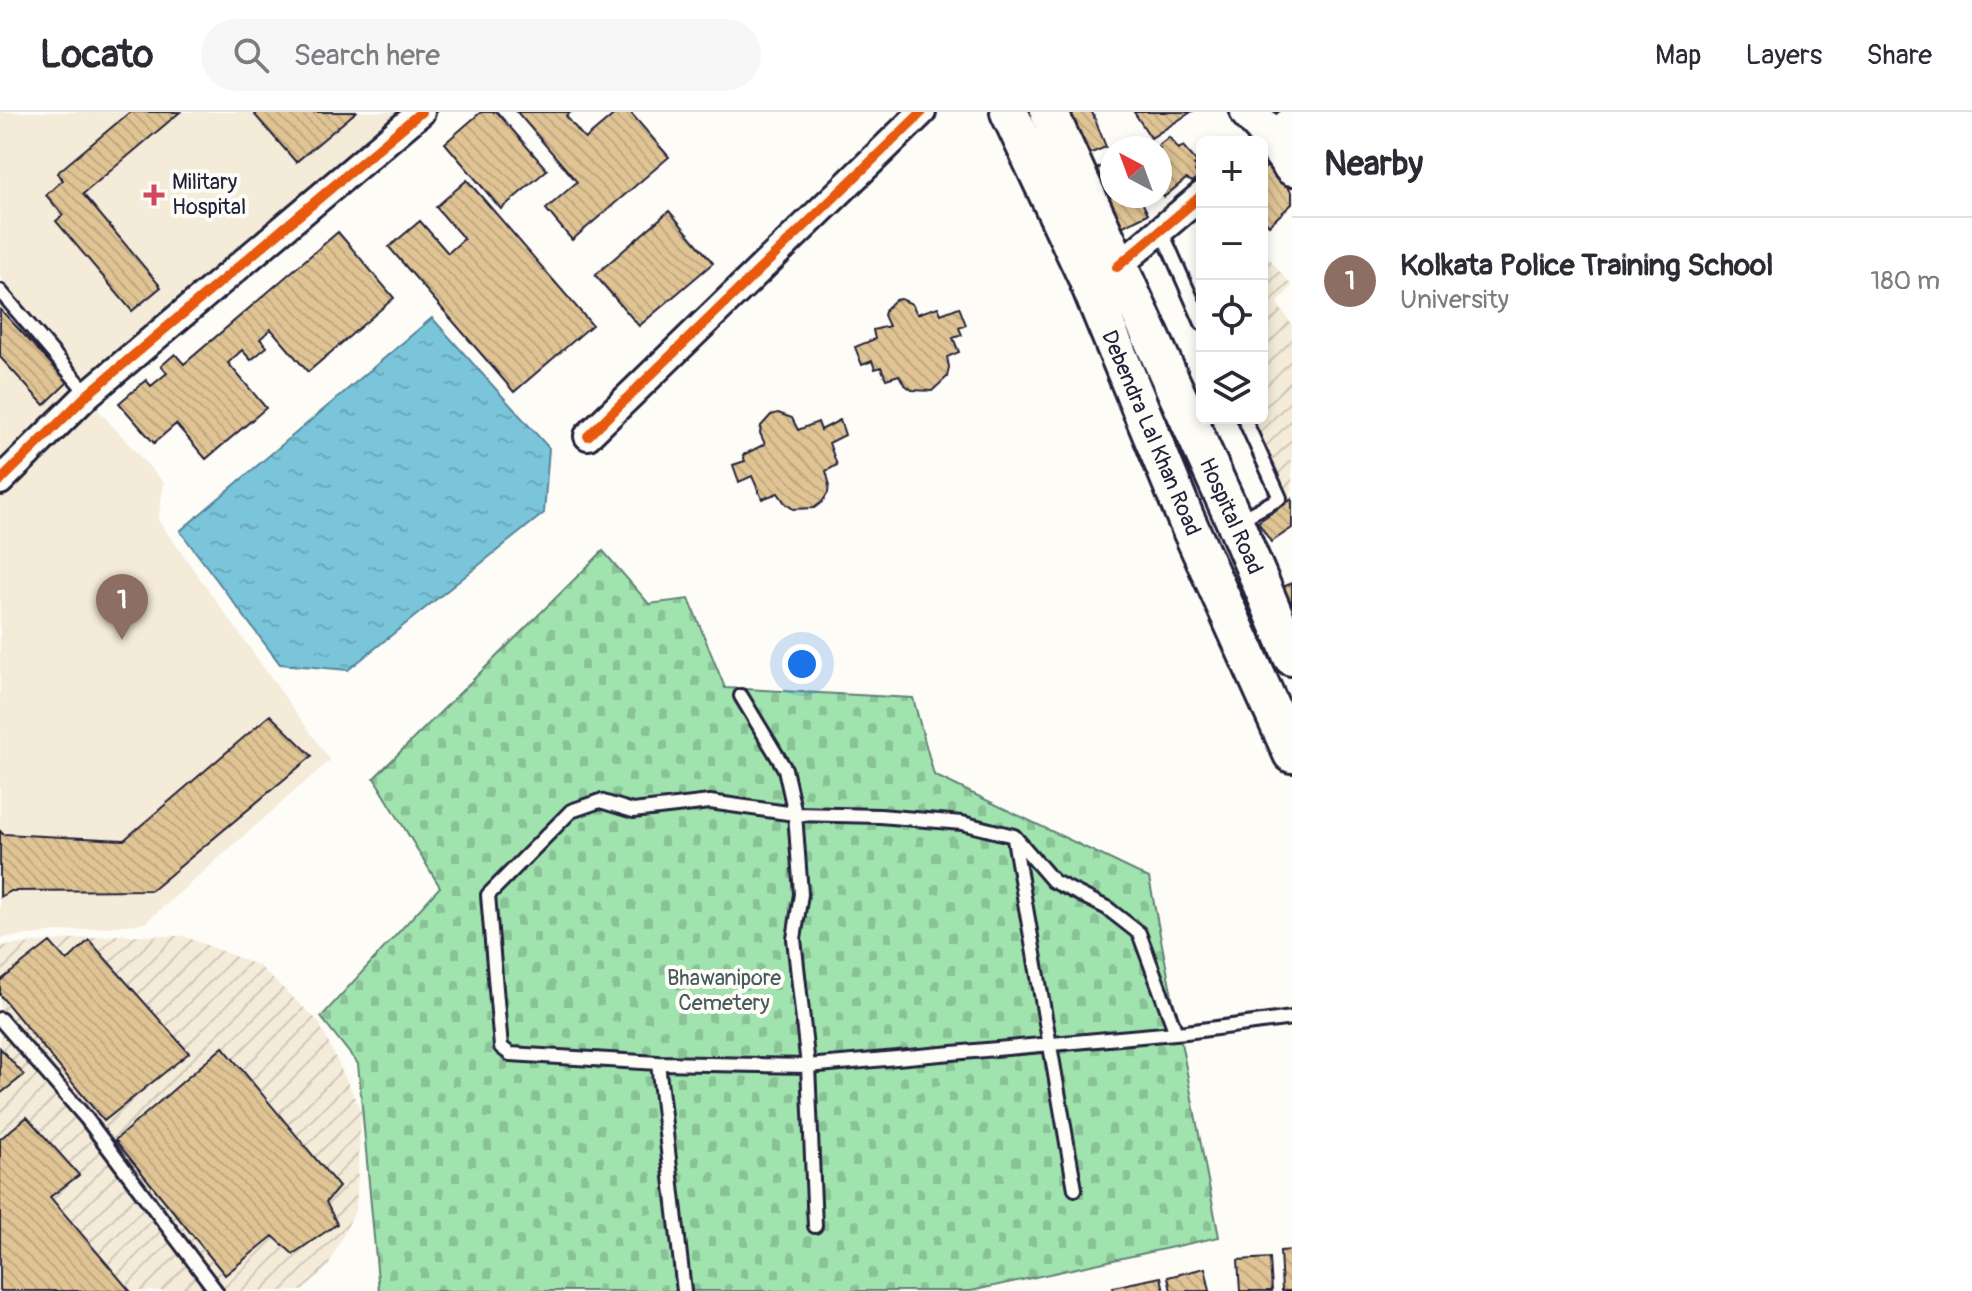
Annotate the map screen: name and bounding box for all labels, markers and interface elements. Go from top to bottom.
search box [201,19,761,91]
text: Locato [40,31,153,79]
icon: search [229,33,273,77]
text: Search here [293,37,440,74]
text: Map [1655,38,1701,73]
text: Layers [1745,38,1822,73]
text: Share [1866,38,1932,73]
north arrow [1100,136,1172,208]
map controls [1196,136,1268,424]
button: + [1196,136,1268,208]
text: Nearby [1324,143,1423,186]
place label: Military Hospital [172,168,246,221]
marker: Military Hospital [143,184,165,206]
button: − [1196,208,1268,280]
text: Kolkata Police Training School [1400,247,1773,284]
text: 1 [1345,265,1355,297]
text: 180 m [1870,265,1940,297]
button: locate [1196,280,1268,352]
text: University [1400,284,1509,316]
street label: Debendra Lal Khan Road [1095,326,1207,540]
button: layers [1196,352,1268,424]
street label: Hospital Road [1193,453,1269,579]
pin: 1 [96,574,148,640]
your location [782,644,822,684]
park label: Bhawanipore Cemetery [667,964,781,1017]

